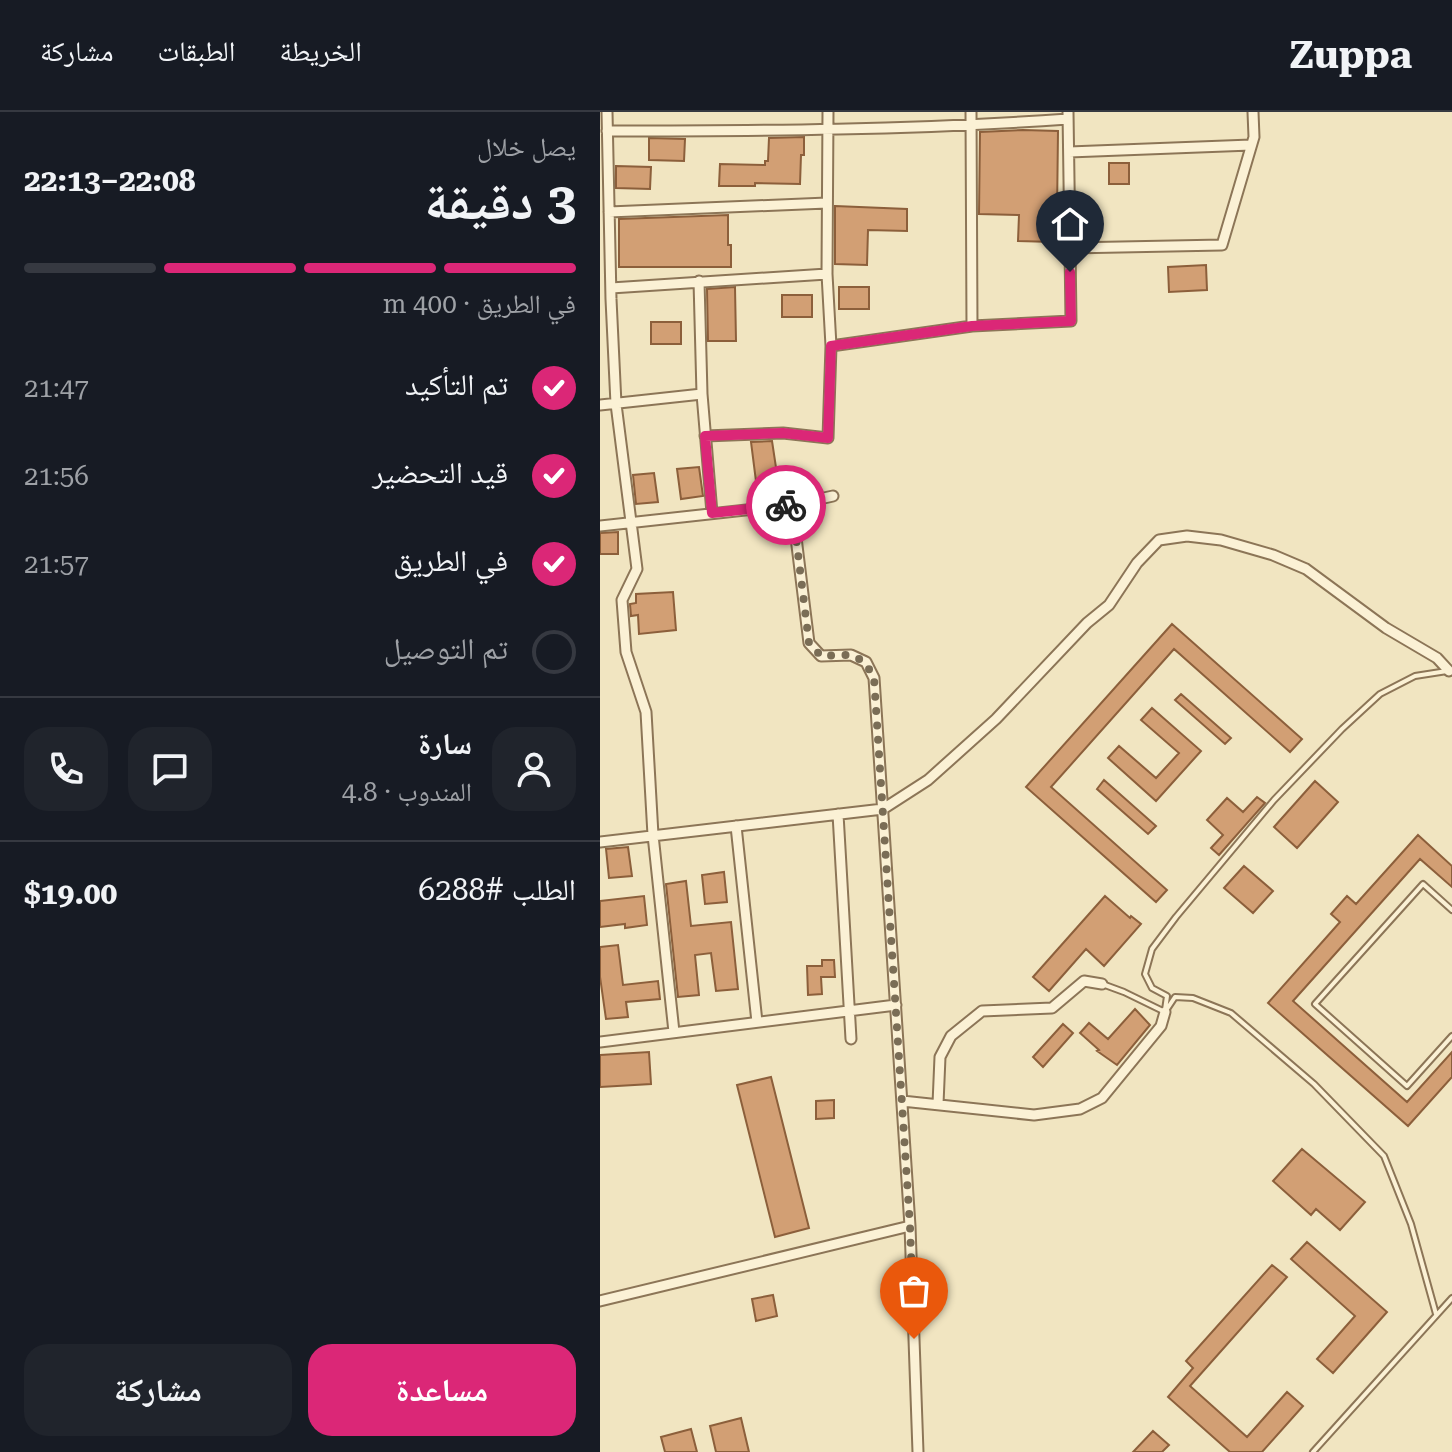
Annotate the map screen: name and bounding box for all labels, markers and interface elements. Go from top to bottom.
text: Zuppa [1290,33,1412,77]
text: مشاركة [40,35,114,68]
text: الطبقات [158,35,235,68]
text: الخريطة [279,35,362,68]
text: يصل خلال [477,132,576,162]
text: 22:08–22:13 [24,163,196,198]
text: 3 دقيقة [425,171,576,232]
pin [1036,190,1104,272]
icon: home [1048,202,1092,246]
text: في الطريق · 400 m [383,289,576,319]
icon: check [532,366,576,410]
text: تم التأكيد [405,367,508,402]
text: 21:47 [24,373,89,403]
icon: check [532,454,576,498]
text: قيد التحضير [372,455,508,490]
text: 21:56 [24,461,89,491]
courier [746,465,826,545]
icon: bike [764,483,808,527]
icon: check [532,542,576,586]
text: في الطريق [393,543,508,578]
text: 21:57 [24,549,89,579]
text: تم التوصيل [384,631,508,666]
text: سارة [418,726,472,761]
button: phone [24,727,108,811]
button: chat [128,727,212,811]
button: person [492,727,576,811]
text: المندوب · 4.8 [342,777,472,807]
text: الطلب #6288 [418,872,576,907]
text: $19.00 [24,876,117,911]
pin [880,1257,948,1339]
icon: bag [892,1269,936,1313]
button: مشاركة [24,1344,292,1436]
button: مساعدة [308,1344,576,1436]

